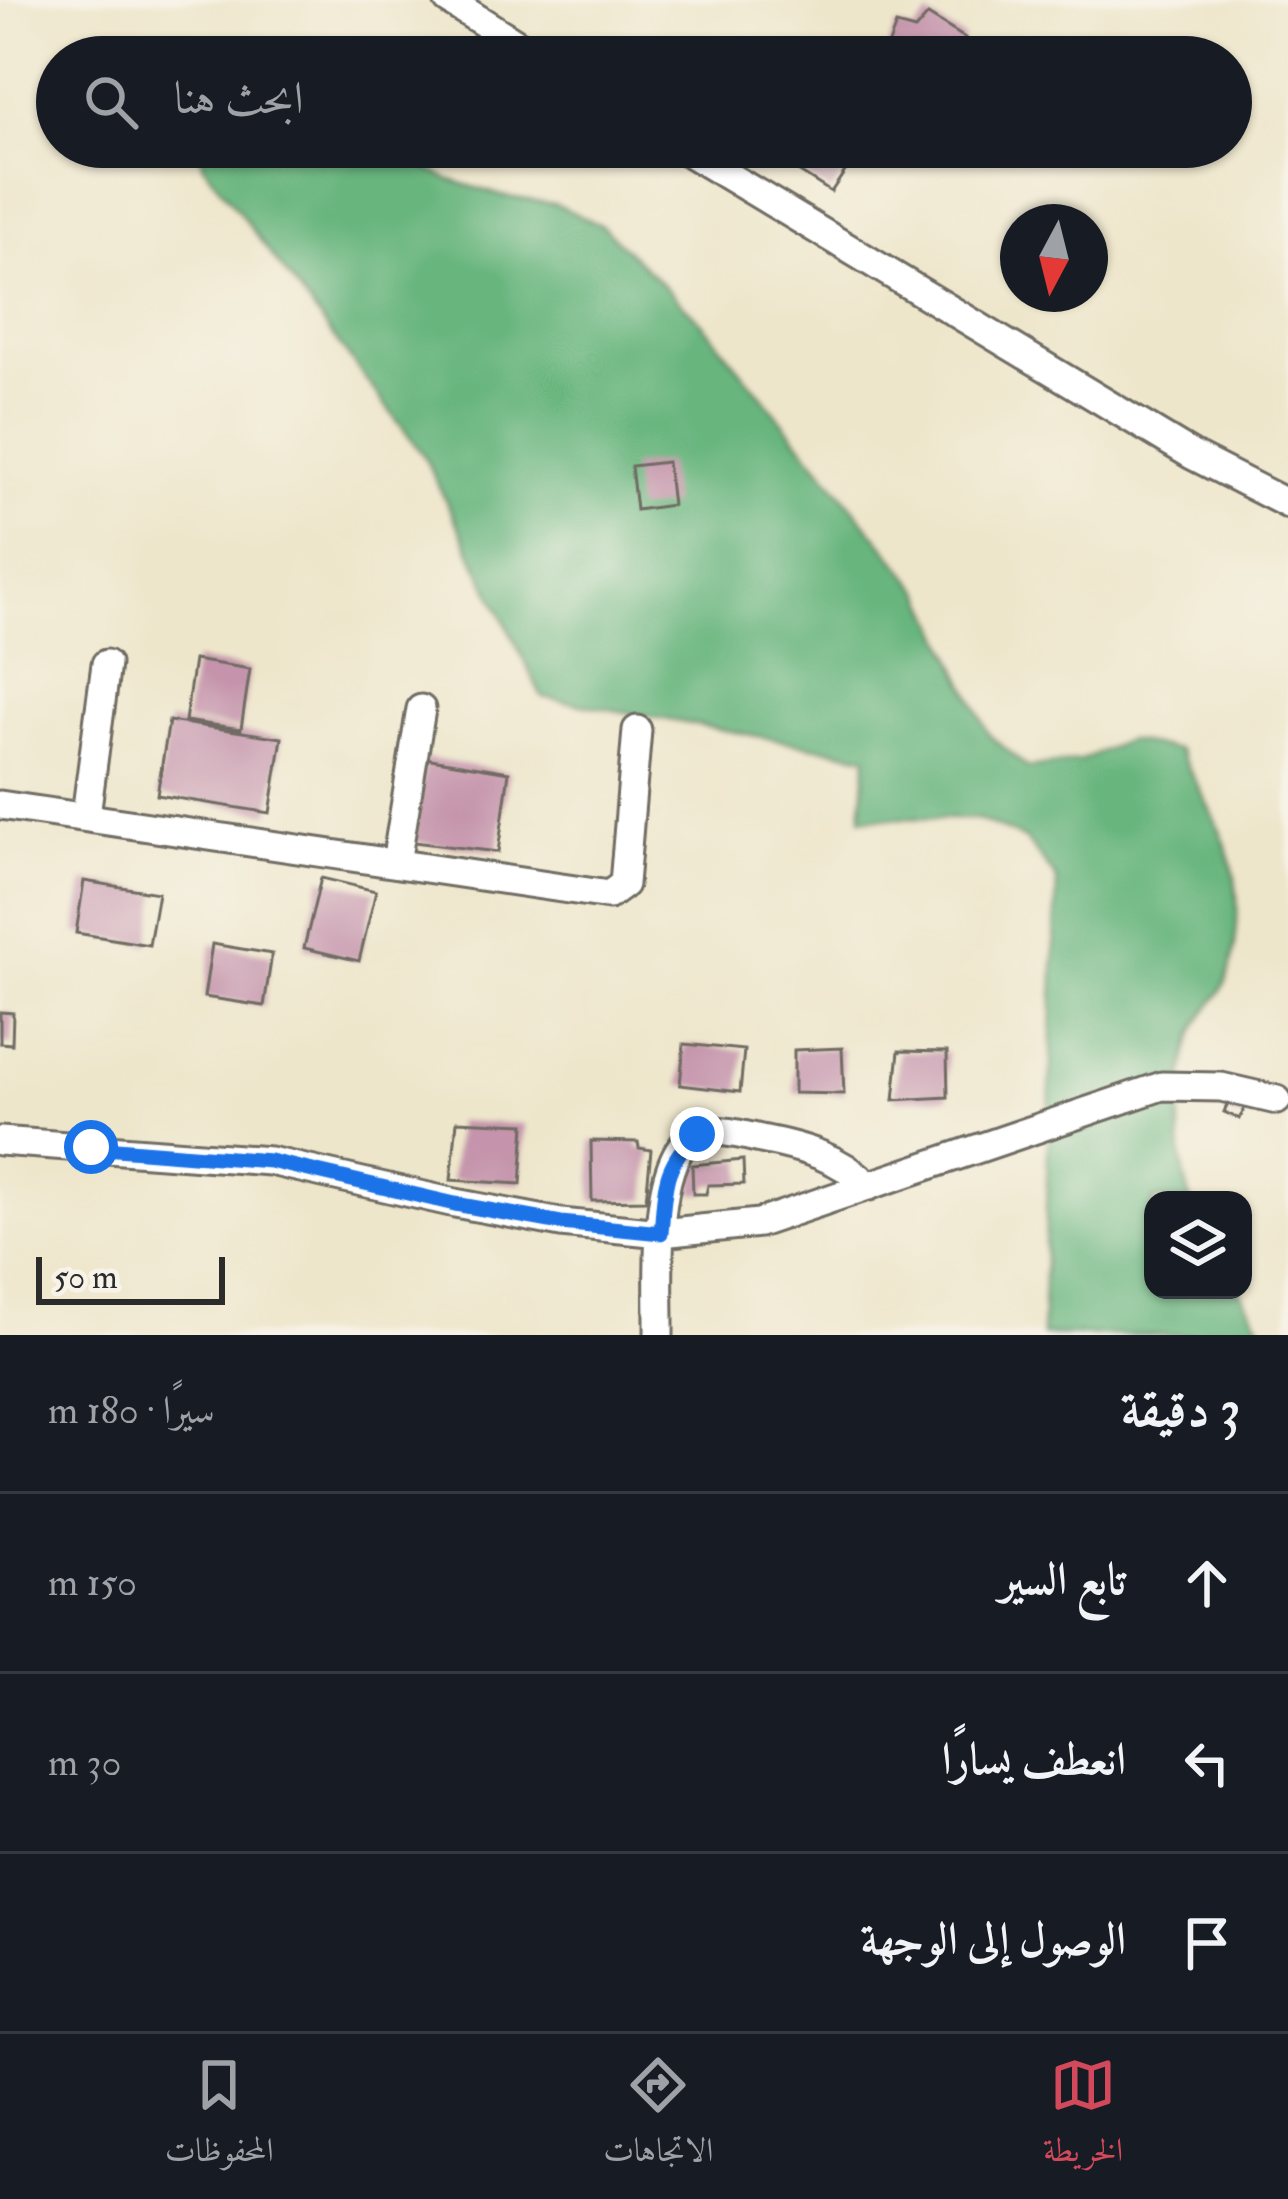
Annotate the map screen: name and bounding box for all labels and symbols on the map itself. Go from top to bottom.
north arrow [1000,204,1108,312]
route end [670,1107,724,1161]
route start [64,1120,118,1174]
scale bar [36,1251,225,1304]

